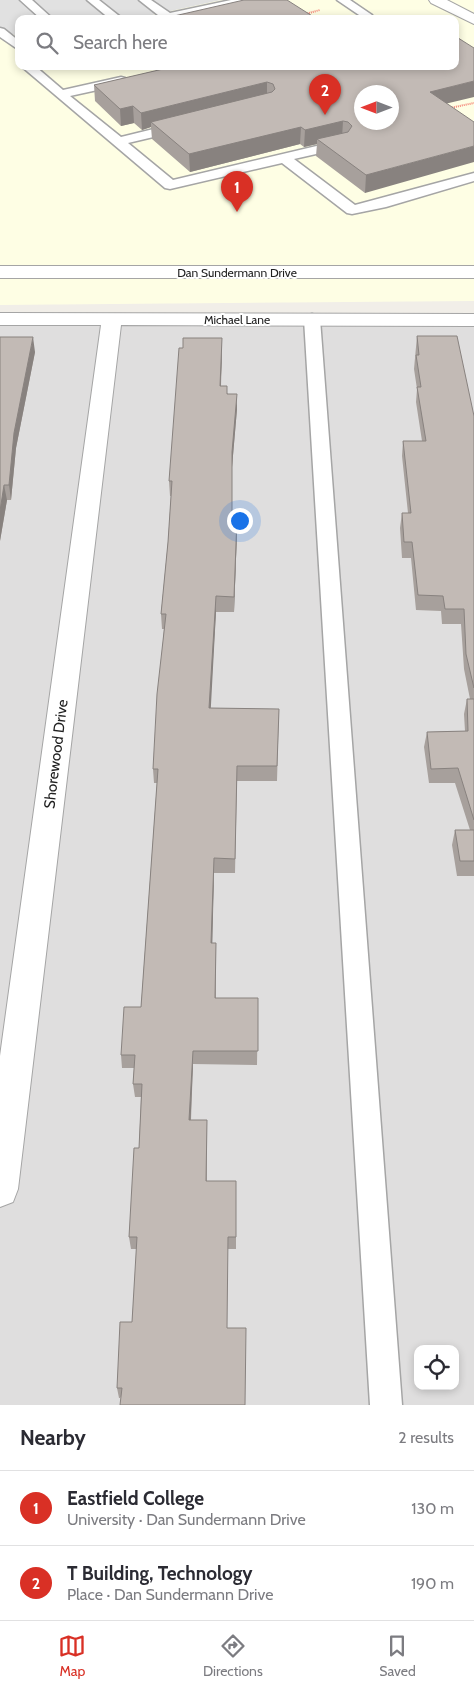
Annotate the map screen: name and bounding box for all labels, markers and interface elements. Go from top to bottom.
search box [15,15,459,70]
icon: search [33,29,61,57]
text: Search here [73,31,167,54]
pin: 2 [309,74,341,115]
north arrow [354,85,399,130]
pin: 1 [221,171,253,212]
street label: Dan Sundermann Drive [177,265,297,280]
street label: Michael Lane [204,312,270,327]
your location [227,508,253,534]
street label: Shorewood Drive [40,698,72,810]
map controls [414,1345,459,1390]
button: locate [414,1345,459,1390]
text: Nearby [20,1425,86,1450]
text: 2 results [398,1428,454,1447]
text: Eastfield College [67,1487,204,1510]
text: 1 [33,1499,39,1518]
text: 130 m [411,1499,454,1518]
text: University · Dan Sundermann Drive [67,1510,306,1529]
text: T Building, Technology [67,1562,252,1585]
text: 2 [32,1574,40,1593]
text: 190 m [411,1574,454,1593]
text: Place · Dan Sundermann Drive [67,1585,273,1604]
tab: Map [58,1632,86,1680]
tab: Directions [203,1632,263,1680]
tab: Saved [379,1632,416,1680]

